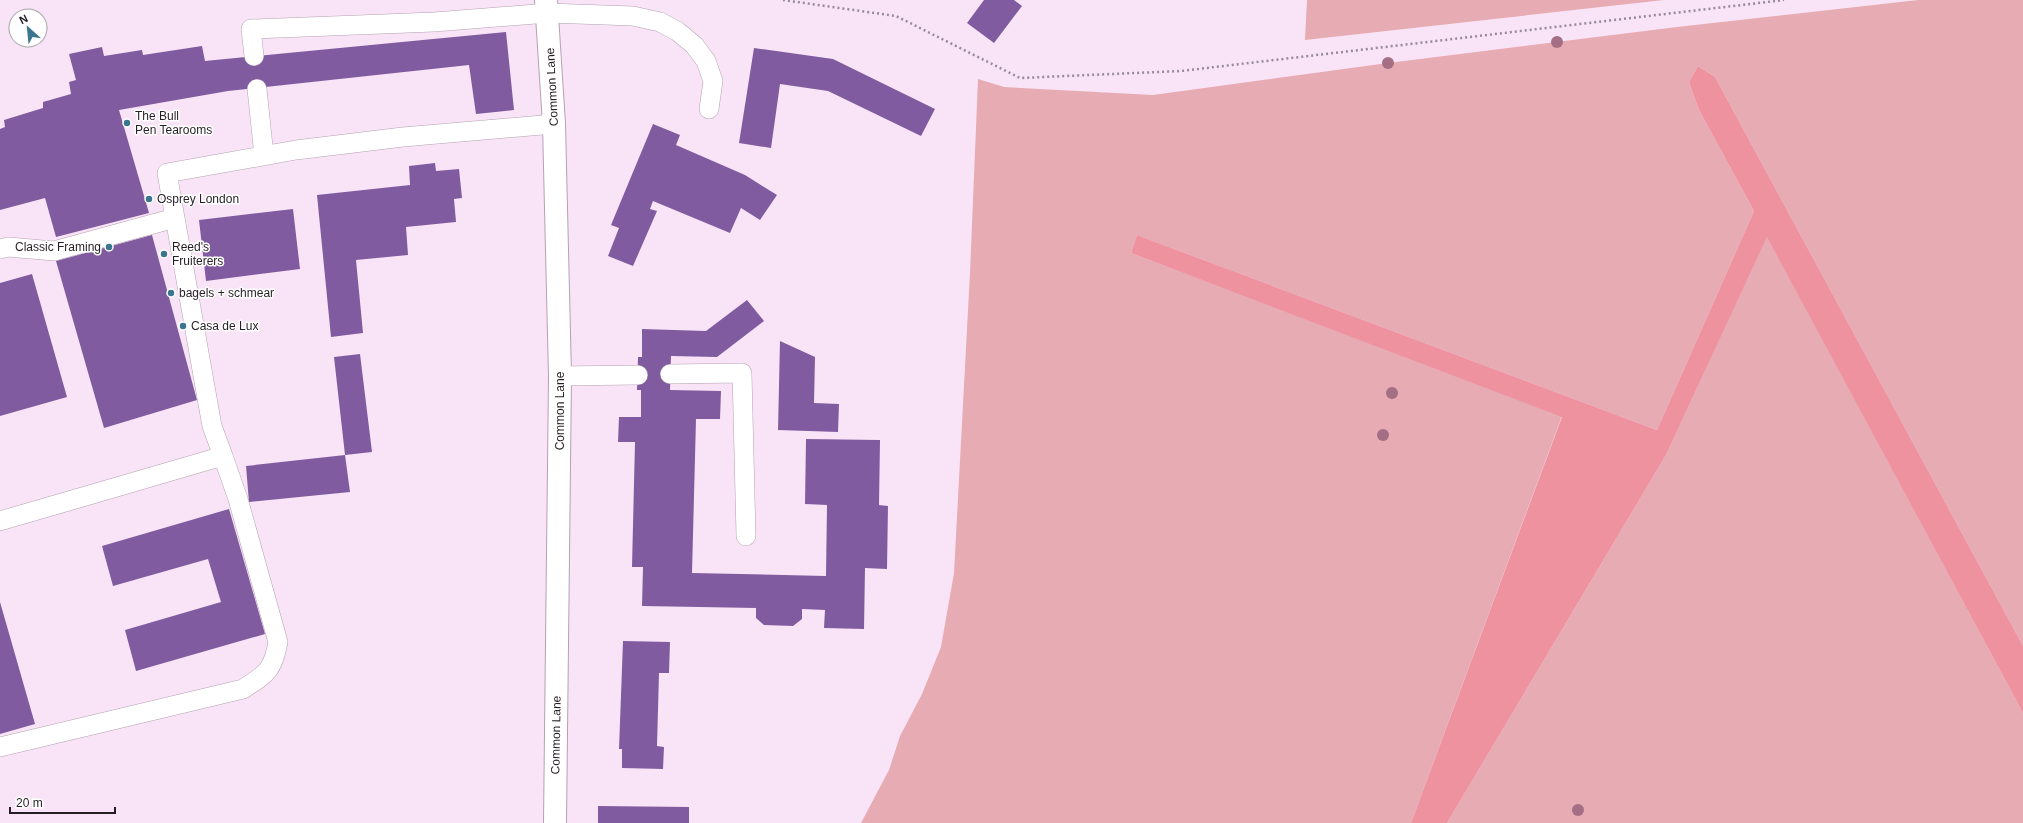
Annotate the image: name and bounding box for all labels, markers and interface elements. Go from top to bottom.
north arrow [8,8,48,48]
text: N [17,12,30,26]
street label: Common Lane [543,47,561,127]
place label: The Bull Pen Tearooms [135,109,212,137]
marker: The Bull Pen Tearooms [122,118,132,128]
place label: Osprey London [157,192,239,206]
marker: Osprey London [144,194,154,204]
place label: Classic Framing [15,240,101,254]
place label: Reed's Fruiterers [172,240,223,268]
marker: Classic Framing [104,242,114,252]
marker: Reed's Fruiterers [159,249,169,259]
place label: bagels + schmear [179,286,274,300]
marker: bagels + schmear [166,288,176,298]
place label: Casa de Lux [191,319,258,333]
marker: Casa de Lux [178,321,188,331]
street label: Common Lane [553,371,567,450]
street label: Common Lane [548,695,564,774]
scale bar [10,789,115,815]
text: 20 m [16,796,43,810]

